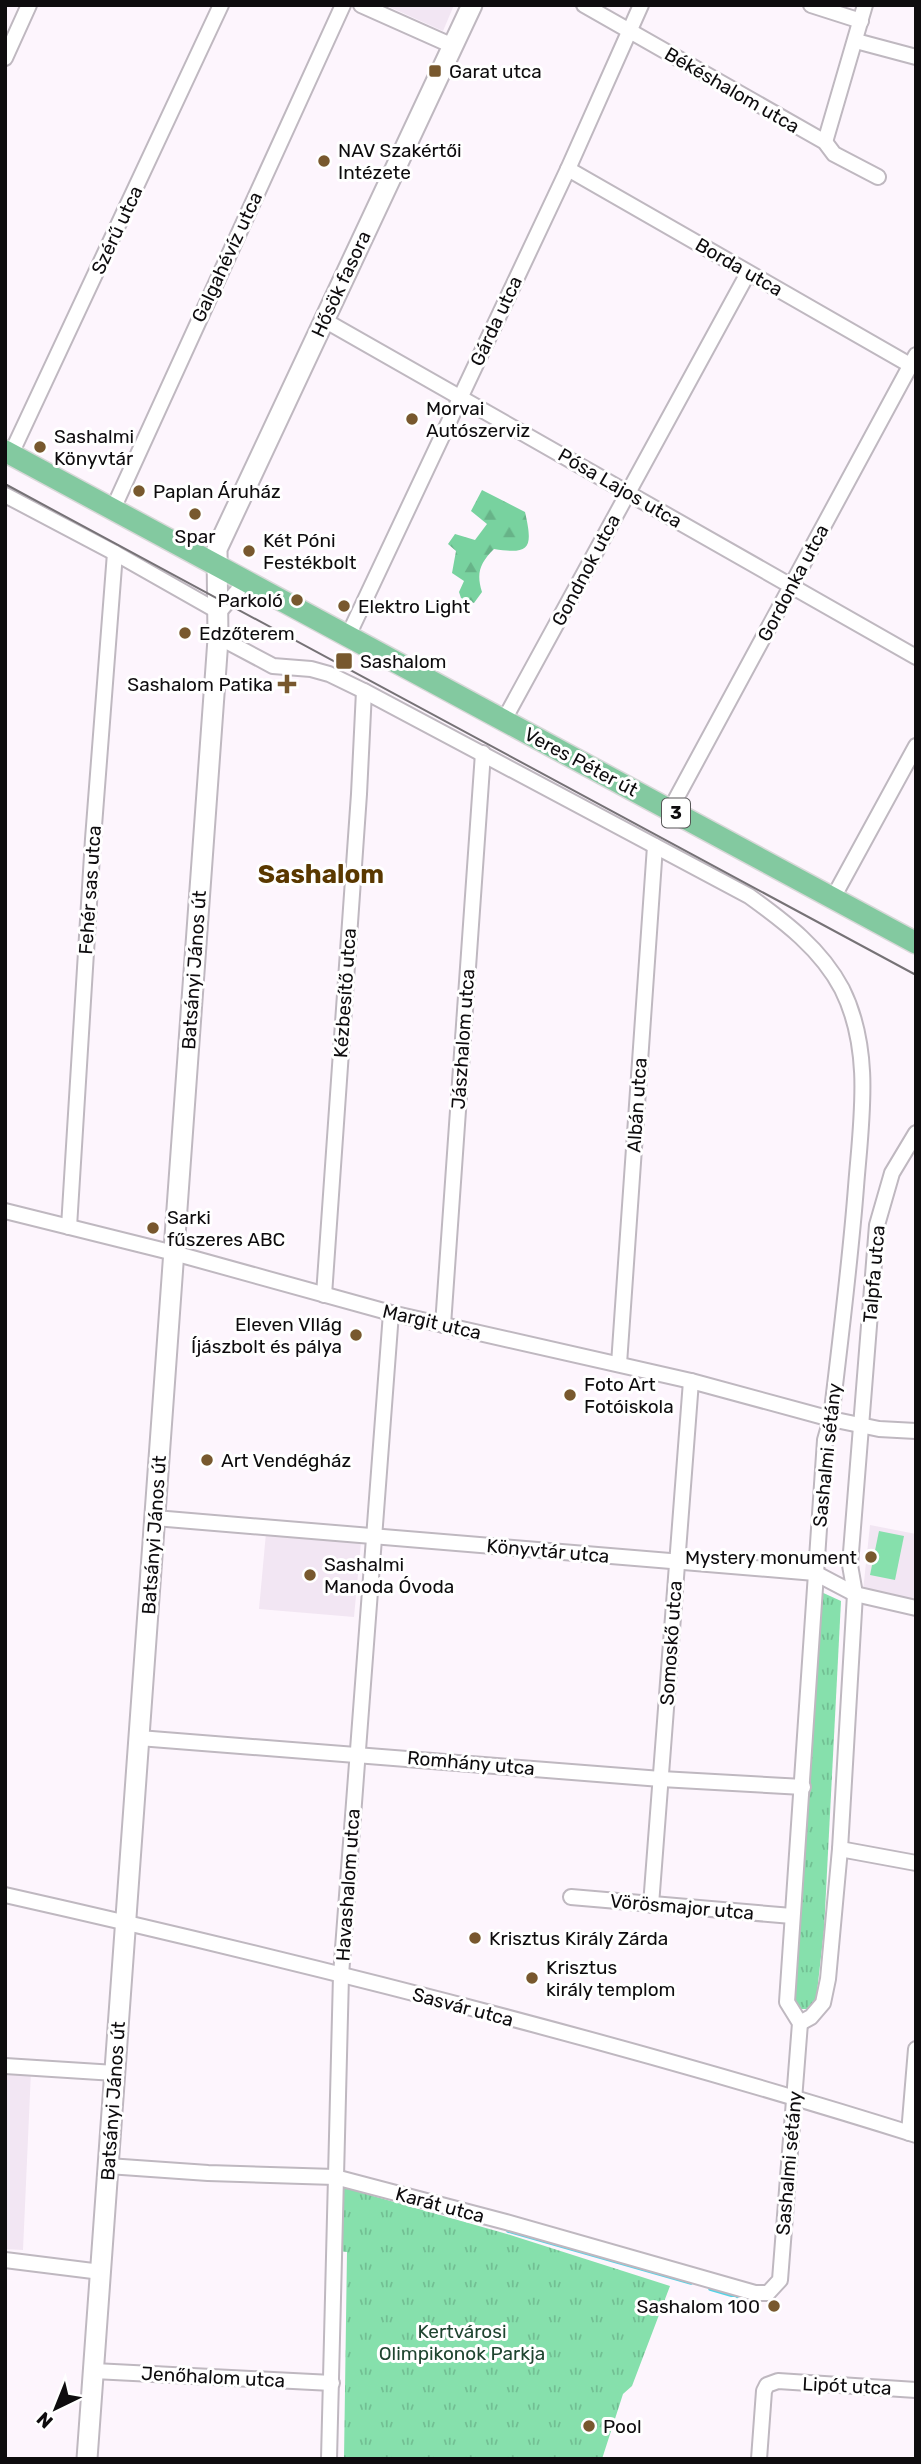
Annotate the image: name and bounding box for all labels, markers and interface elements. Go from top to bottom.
street label: Békéshalom utca [660,42,804,138]
place label: Garat utca [449,60,542,83]
marker: Garat utca [427,63,443,79]
place label: NAV Szakértői Intézete [338,139,462,184]
marker: NAV Szakértői Intézete [316,153,332,169]
street label: Szérű utca [86,182,148,278]
street label: Galgahévíz utca [187,188,267,326]
street label: Hősök fasora [306,227,376,341]
street label: Borda utca [691,233,787,301]
street label: Gárda utca [465,272,527,370]
place label: Morvai Autószerviz [426,397,530,442]
marker: Morvai Autószerviz [404,411,420,427]
place label: Sashalmi Könyvtár [54,425,134,470]
marker: Sashalmi Könyvtár [32,439,48,455]
street label: Pósa Lajos utca [554,443,686,533]
place label: Paplan Áruház [153,480,281,503]
marker: Paplan Áruház [131,483,147,499]
marker: Spar [187,506,203,522]
street label: Gondnok utca [547,510,625,630]
street label: Gordonka utca [753,521,833,645]
place label: Spar [175,525,216,548]
place label: Két Póni Festékbolt [263,529,357,574]
marker: Két Póni Festékbolt [241,543,257,559]
place label: Parkoló [218,589,283,612]
marker: Parkoló [289,592,305,608]
place label: Elektro Light [358,595,471,618]
marker: Elektro Light [336,598,352,614]
place label: Edzőterem [199,622,295,645]
marker: Edzőterem [177,625,193,641]
place label: Sashalom [360,650,446,673]
marker: Sashalom [334,651,354,671]
place label: Sashalom Patika [127,673,273,696]
marker: Sashalom Patika [279,676,295,692]
street label: Veres Péter út [520,722,642,802]
road number: 3 [662,798,690,828]
street label: Fehér sas utca [74,825,106,955]
district label: Sashalom [258,859,384,890]
street label: Batsányi János út [177,889,211,1050]
street label: Kézbesítő utca [329,927,361,1059]
street label: Jászhalom utca [447,968,479,1110]
street label: Albán utca [622,1057,652,1153]
place label: Sarki fűszeres ABC [167,1206,285,1251]
marker: Sarki fűszeres ABC [145,1220,161,1236]
street label: Talpfa utca [858,1224,890,1324]
street label: Margit utca [380,1299,484,1345]
place label: Eleven VIlág Íjászbolt és pálya [191,1313,342,1358]
marker: Eleven VIlág Íjászbolt és pálya [348,1327,364,1343]
place label: Foto Art Fotóiskola [584,1373,674,1418]
street label: Sashalmi sétány [808,1382,846,1528]
marker: Foto Art Fotóiskola [562,1387,578,1403]
place label: Art Vendégház [221,1449,351,1472]
marker: Art Vendégház [199,1452,215,1468]
street label: Batsányi János út [137,1454,171,1615]
street label: Könyvtár utca [486,1534,610,1568]
place label: Mystery monument [685,1546,858,1569]
marker: Mystery monument [863,1549,879,1565]
place label: Sashalmi Manoda Óvoda [324,1553,454,1598]
marker: Sashalmi Manoda Óvoda [302,1567,318,1583]
street label: Somoskő utca [655,1580,687,1706]
street label: Romhány utca [406,1746,536,1780]
street label: Havashalom utca [331,1808,365,1962]
street label: Vörösmajor utca [609,1889,755,1925]
place label: Krisztus Király Zárda [489,1927,668,1950]
marker: Krisztus Király Zárda [467,1930,483,1946]
place label: Krisztus király templom [546,1956,676,2001]
marker: Krisztus király templom [524,1970,540,1986]
street label: Sasvár utca [410,1982,516,2032]
street label: Batsányi János út [96,2020,130,2181]
street label: Sashalmi sétány [771,2090,807,2236]
street label: Karát utca [393,2182,487,2228]
place label: Sashalom 100 [637,2295,760,2318]
marker: Sashalom 100 [766,2298,782,2314]
park label: Kertvárosi Olimpikonok Parkja [379,2320,545,2365]
street label: Jenőhalom utca [140,2362,286,2392]
street label: Lipót utca [802,2372,892,2400]
north arrow [21,2373,91,2443]
text: N [32,2407,58,2433]
place label: Pool [603,2415,642,2438]
marker: Pool [581,2418,597,2434]

